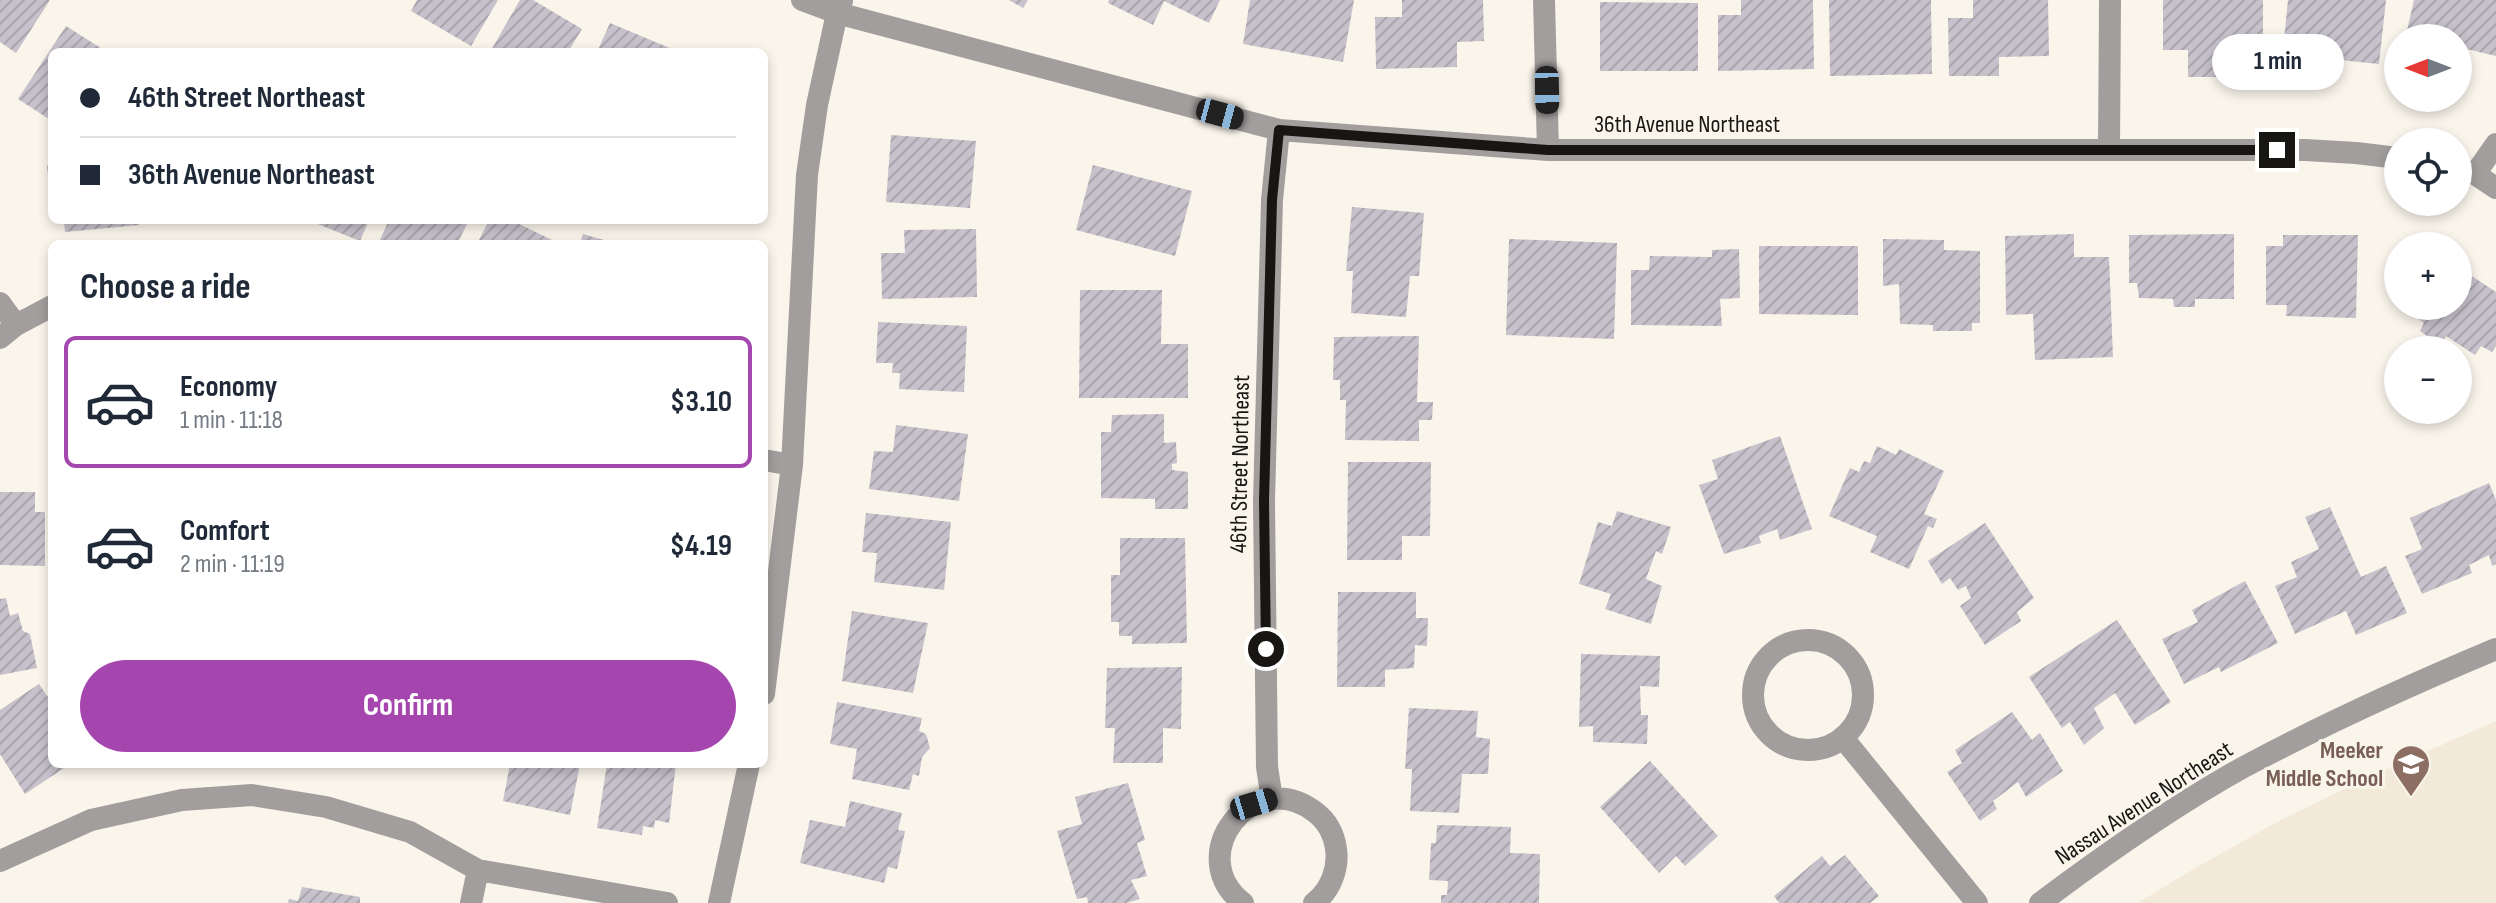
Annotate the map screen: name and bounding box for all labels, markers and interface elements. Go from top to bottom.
north arrow [2384,24,2472,112]
map controls [2384,24,2472,424]
callout: 1 min [2211,34,2343,90]
text: 1 min [2254,46,2302,77]
car [1535,66,1559,114]
text: 46th Street Northeast [128,80,365,116]
car [1194,96,1246,132]
street label: 36th Avenue Northeast [1594,110,1780,139]
button: locate [2384,128,2472,216]
route end [2259,132,2295,168]
text: 36th Avenue Northeast [128,157,375,193]
button: + [2384,232,2472,320]
text: Choose a ride [80,266,251,309]
button: − [2384,336,2472,424]
icon: car [84,366,156,438]
text: Economy [180,369,277,405]
street label: 46th Street Northeast [1224,375,1256,553]
text: $3.10 [670,384,732,420]
text: 1 min · 11:18 [180,405,283,436]
icon: car [84,510,156,582]
text: Comfort [180,513,270,549]
text: $4.19 [670,528,732,564]
text: 2 min · 11:19 [180,549,285,580]
route start [1248,631,1284,667]
button: Confirm [80,660,736,752]
street label: Nassau Avenue Northeast [2050,735,2238,871]
place label: Meeker Middle School [2266,736,2384,793]
school or university icon: Meeker Middle School [2390,743,2432,798]
car [1228,786,1280,822]

